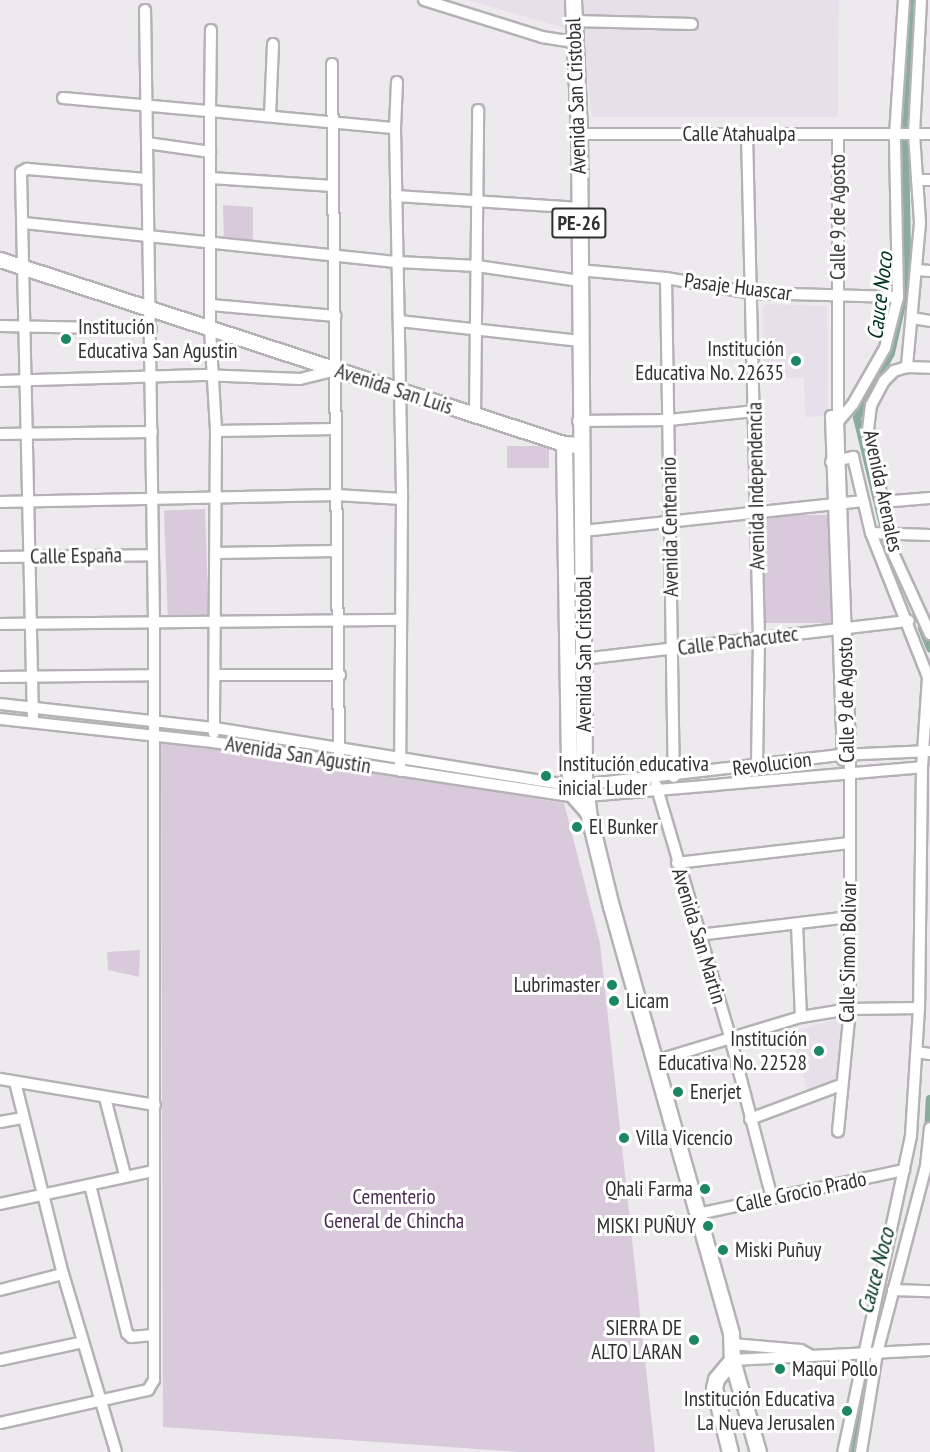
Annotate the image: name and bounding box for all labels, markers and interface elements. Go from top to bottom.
street label: Avenida San Cristobal [561,17,591,175]
street label: Calle Atahualpa [682,121,796,147]
street label: Calle 9 de Agosto [825,154,851,280]
road number: PE-26 [550,206,608,240]
water label: Cauce Noco [862,251,898,341]
street label: Pasaje Huascar [683,268,793,306]
place label: Institución Educativa San Agustin [78,314,238,364]
marker: Institución Educativa San Agustin [59,332,73,346]
place label: Institución Educativa No. 22635 [634,336,784,386]
marker: Institución Educativa No. 22635 [789,354,803,368]
street label: Avenida San Luis [332,358,456,420]
street label: Avenida Independencia [742,402,770,570]
street label: Avenida Arenales [858,428,908,554]
street label: Avenida Centenario [656,457,684,597]
street label: Calle España [30,543,122,569]
street label: Avenida San Cristobal [571,576,597,732]
street label: Calle Pachacutec [676,621,800,661]
street label: Calle 9 de Agosto [832,637,860,763]
street label: Avenida San Agustin [223,731,373,779]
street label: Revolucion [731,747,813,781]
place label: Institución educativa inicial Luder [558,751,709,801]
marker: Institución educativa inicial Luder [539,769,553,783]
place label: El Bunker [589,814,658,840]
marker: El Bunker [570,820,584,834]
street label: Avenida San Martin [666,865,732,1007]
street label: Calle Simon Bolivar [834,881,862,1023]
place label: Lubrimaster [514,972,600,998]
marker: Lubrimaster [605,978,619,992]
place label: Licam [626,988,669,1014]
marker: Licam [607,994,621,1008]
place label: Institución Educativa No. 22528 [657,1026,807,1076]
marker: Institución Educativa No. 22528 [812,1044,826,1058]
place label: Enerjet [690,1079,742,1105]
marker: Enerjet [671,1085,685,1099]
place label: Villa Vicencio [636,1125,733,1151]
marker: Villa Vicencio [617,1131,631,1145]
street label: Calle Grocio Prado [734,1166,868,1218]
place label: Qhali Farma [605,1176,693,1202]
marker: Qhali Farma [698,1182,712,1196]
park label: Cementerio General de Chincha [324,1184,464,1234]
place label: MISKI PUÑUY [597,1213,696,1239]
marker: MISKI PUÑUY [701,1219,715,1233]
water label: Cauce Noco [852,1225,900,1317]
place label: Miski Puñuy [735,1237,821,1263]
marker: Miski Puñuy [716,1243,730,1257]
place label: SIERRA DE ALTO LARAN [591,1315,682,1365]
marker: SIERRA DE ALTO LARAN [687,1333,701,1347]
place label: Maqui Pollo [792,1356,878,1382]
marker: Maqui Pollo [773,1362,787,1376]
place label: Institución Educativa La Nueva Jerusalen [684,1386,835,1436]
marker: Institución Educativa La Nueva Jerusalen [840,1404,854,1418]

